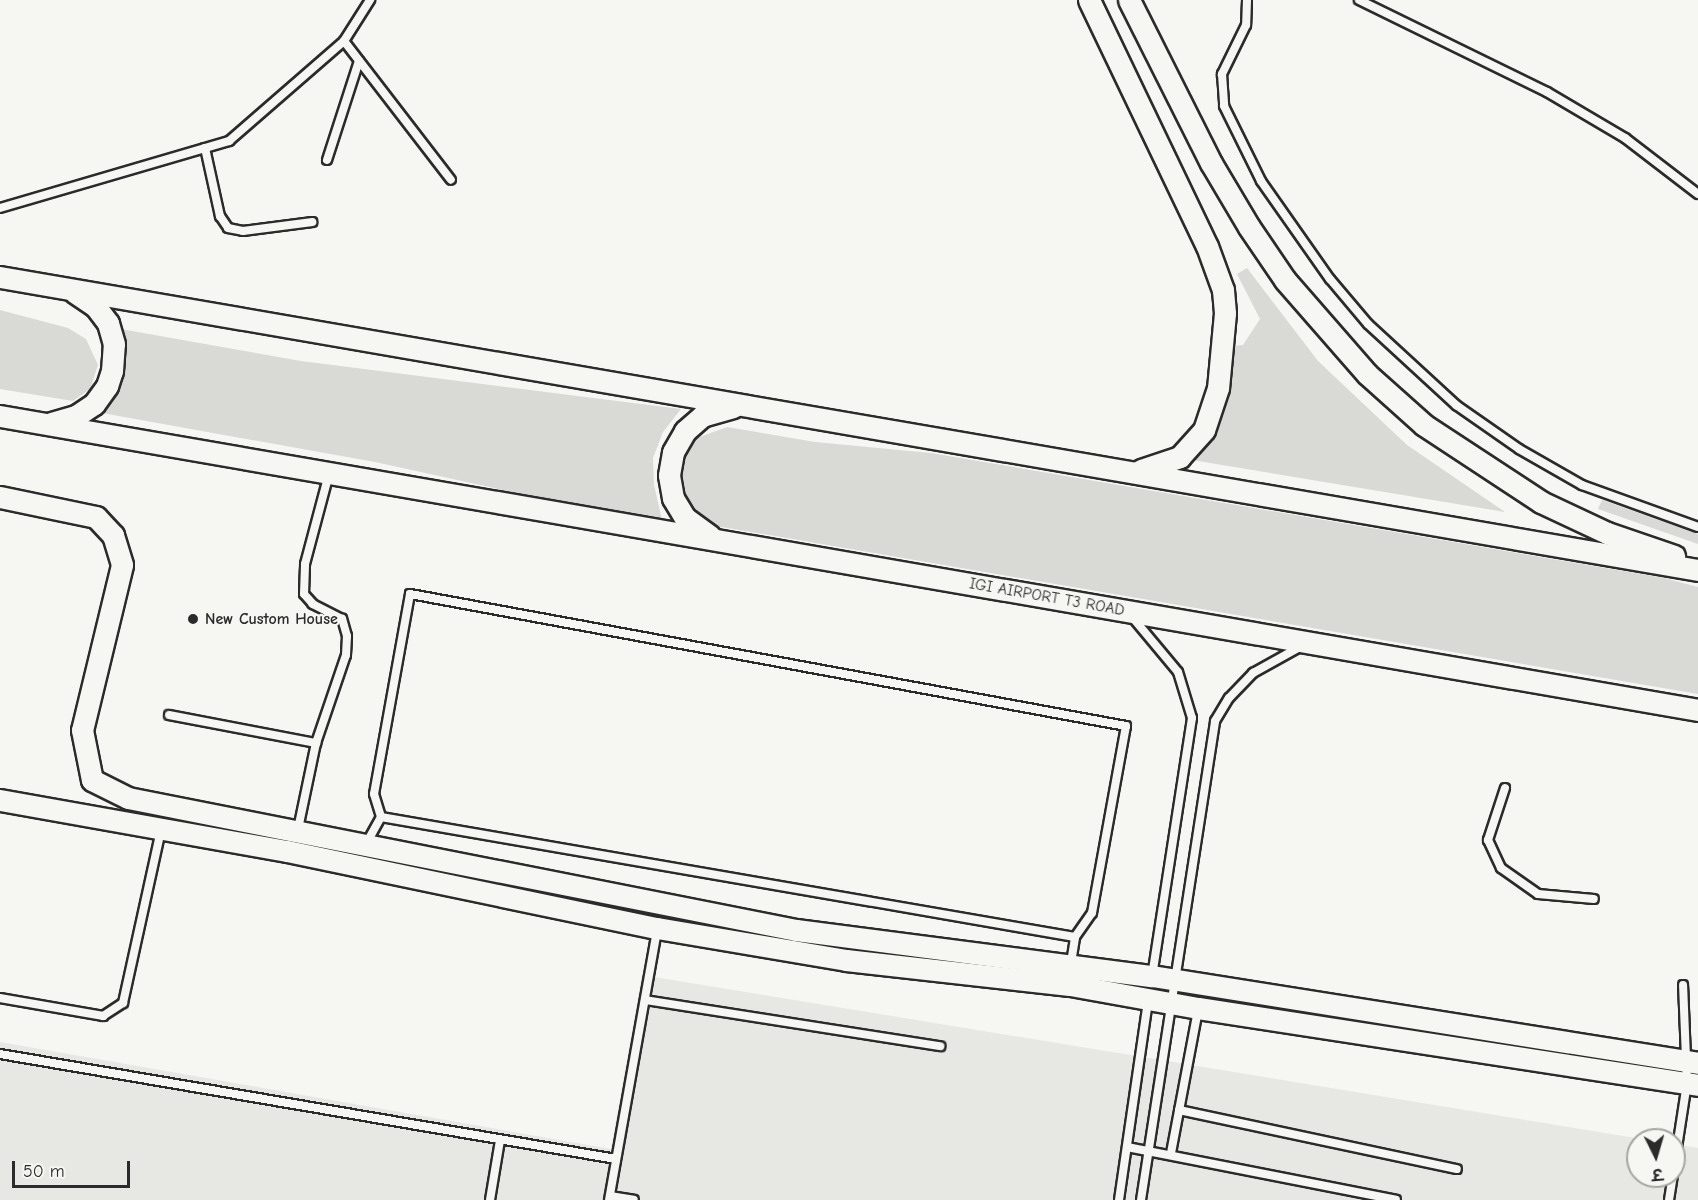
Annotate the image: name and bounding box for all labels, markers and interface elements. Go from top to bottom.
street label: IGI AIRPORT T3 ROAD [968,574,1126,620]
place label: New Custom House [205,609,338,629]
marker: New Custom House [186,612,200,626]
north arrow [1626,1128,1686,1188]
scale bar [15,1149,134,1187]
text: 50 m [23,1161,65,1182]
text: उ [1651,1165,1663,1183]

